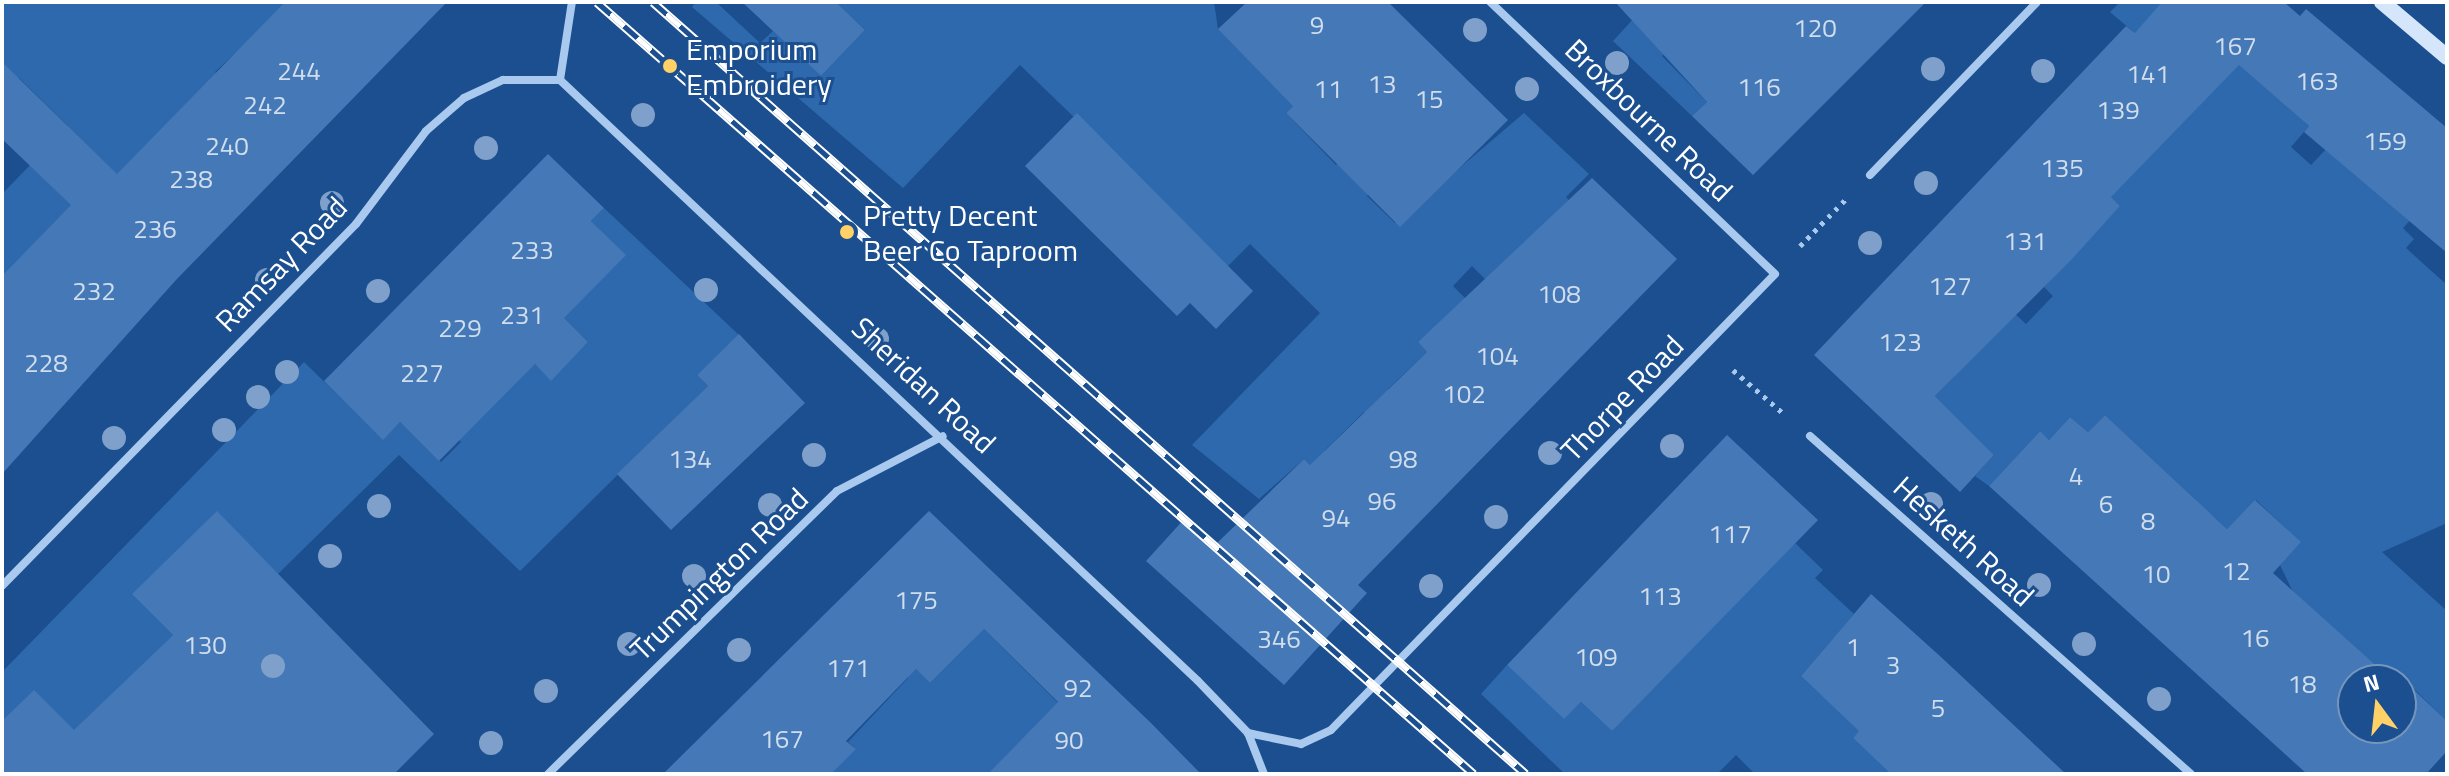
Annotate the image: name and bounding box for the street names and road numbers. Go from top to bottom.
street label: Broxbourne Road [1558,31,1740,209]
street label: Ramsay Road [208,189,354,339]
street label: Sheridan Road [845,309,1003,461]
street label: Thorpe Road [1553,328,1691,468]
street label: Hesketh Road [1886,469,2042,613]
street label: Trumpington Road [623,480,815,668]

